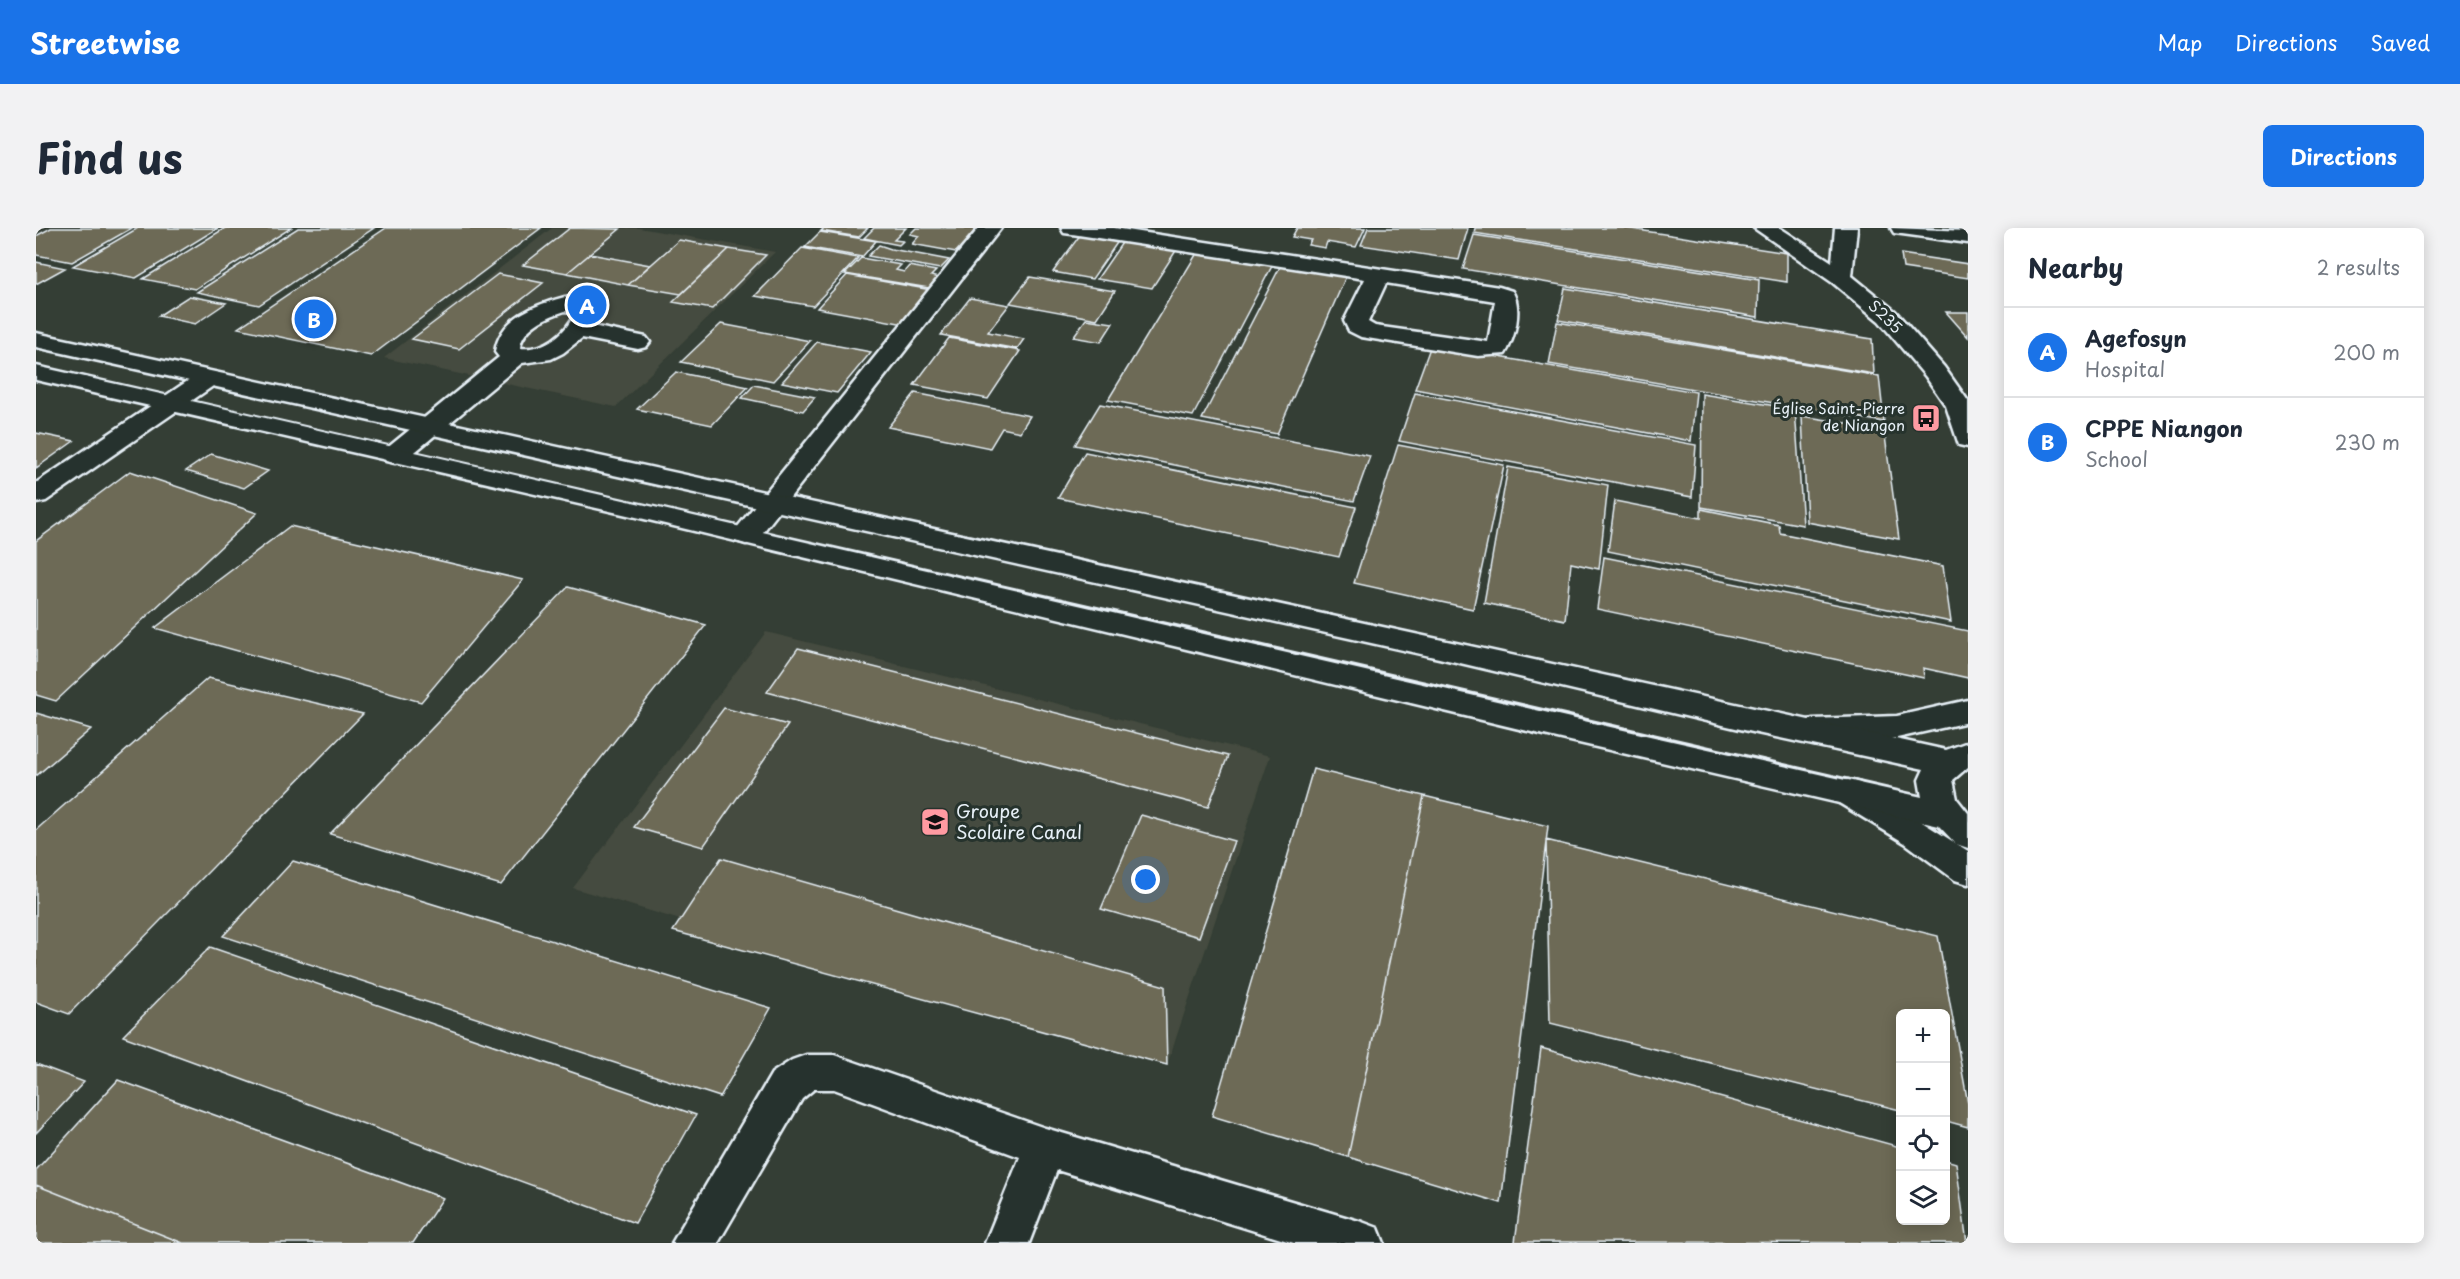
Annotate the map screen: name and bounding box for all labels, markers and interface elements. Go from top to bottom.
text: Streetwise [30,21,180,64]
text: Map [2157,26,2202,58]
text: Directions [2235,26,2337,58]
text: Saved [2370,26,2430,58]
text: Find us [36,125,183,188]
button: Directions [2263,125,2424,187]
text: Nearby [2028,248,2123,287]
text: 2 results [2317,252,2400,282]
pin: A [568,282,606,328]
street label: S235 [1864,294,1908,338]
pin: B [294,296,334,341]
text: Agefosyn [2085,321,2187,354]
text: A [2040,337,2055,367]
text: 200 m [2333,337,2400,367]
text: Hospital [2085,354,2165,384]
place label: Église Saint-Pierre de Niangon [1773,396,1905,436]
bus stop icon: Église Saint-Pierre de Niangon [1910,402,1942,434]
text: CPPE Niangon [2085,411,2243,444]
text: B [2041,427,2054,457]
text: 230 m [2335,427,2400,457]
text: School [2085,444,2148,474]
place label: Groupe Scolaire Canal [956,797,1082,845]
school or university icon: Groupe Scolaire Canal [919,806,951,838]
your location [1131,865,1160,894]
map controls [1896,1009,1950,1225]
button: + [1896,1009,1950,1063]
button: − [1896,1063,1950,1117]
button: locate [1896,1117,1950,1171]
button: layers [1896,1171,1950,1225]

